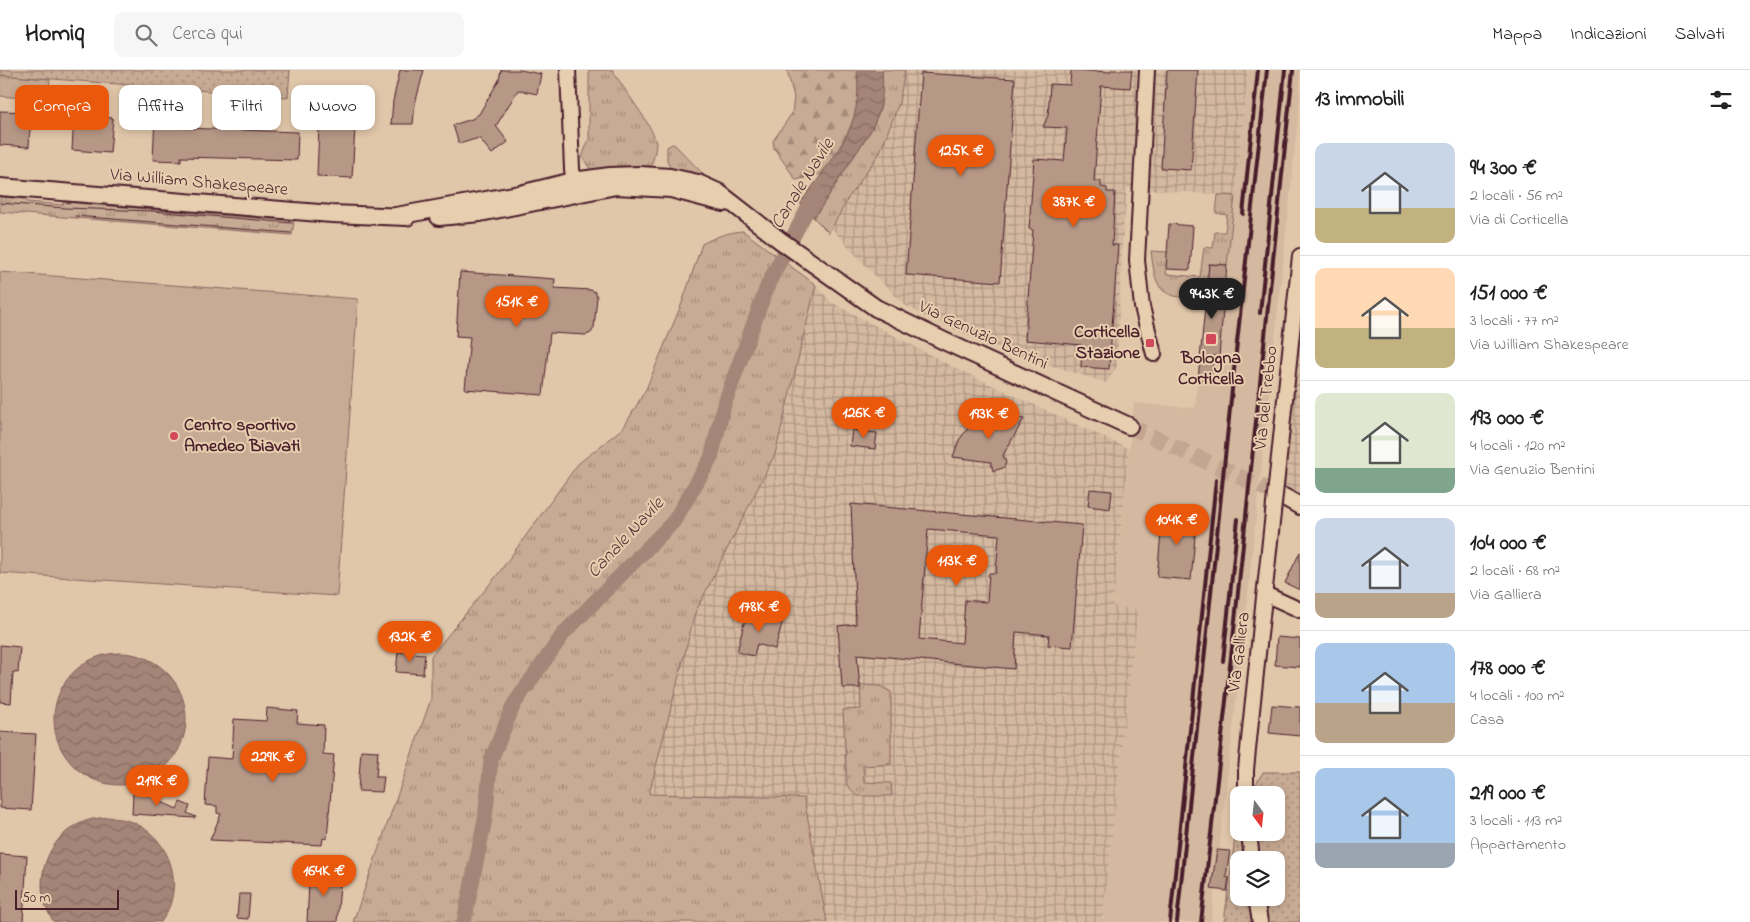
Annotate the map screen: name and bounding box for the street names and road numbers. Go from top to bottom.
street label: Via William Shakespeare [108,162,290,204]
street label: Via Genuzio Bentini [913,294,1052,377]
street label: Via del Trebbo [1249,345,1285,452]
street label: Via Galliera [1222,610,1258,695]

